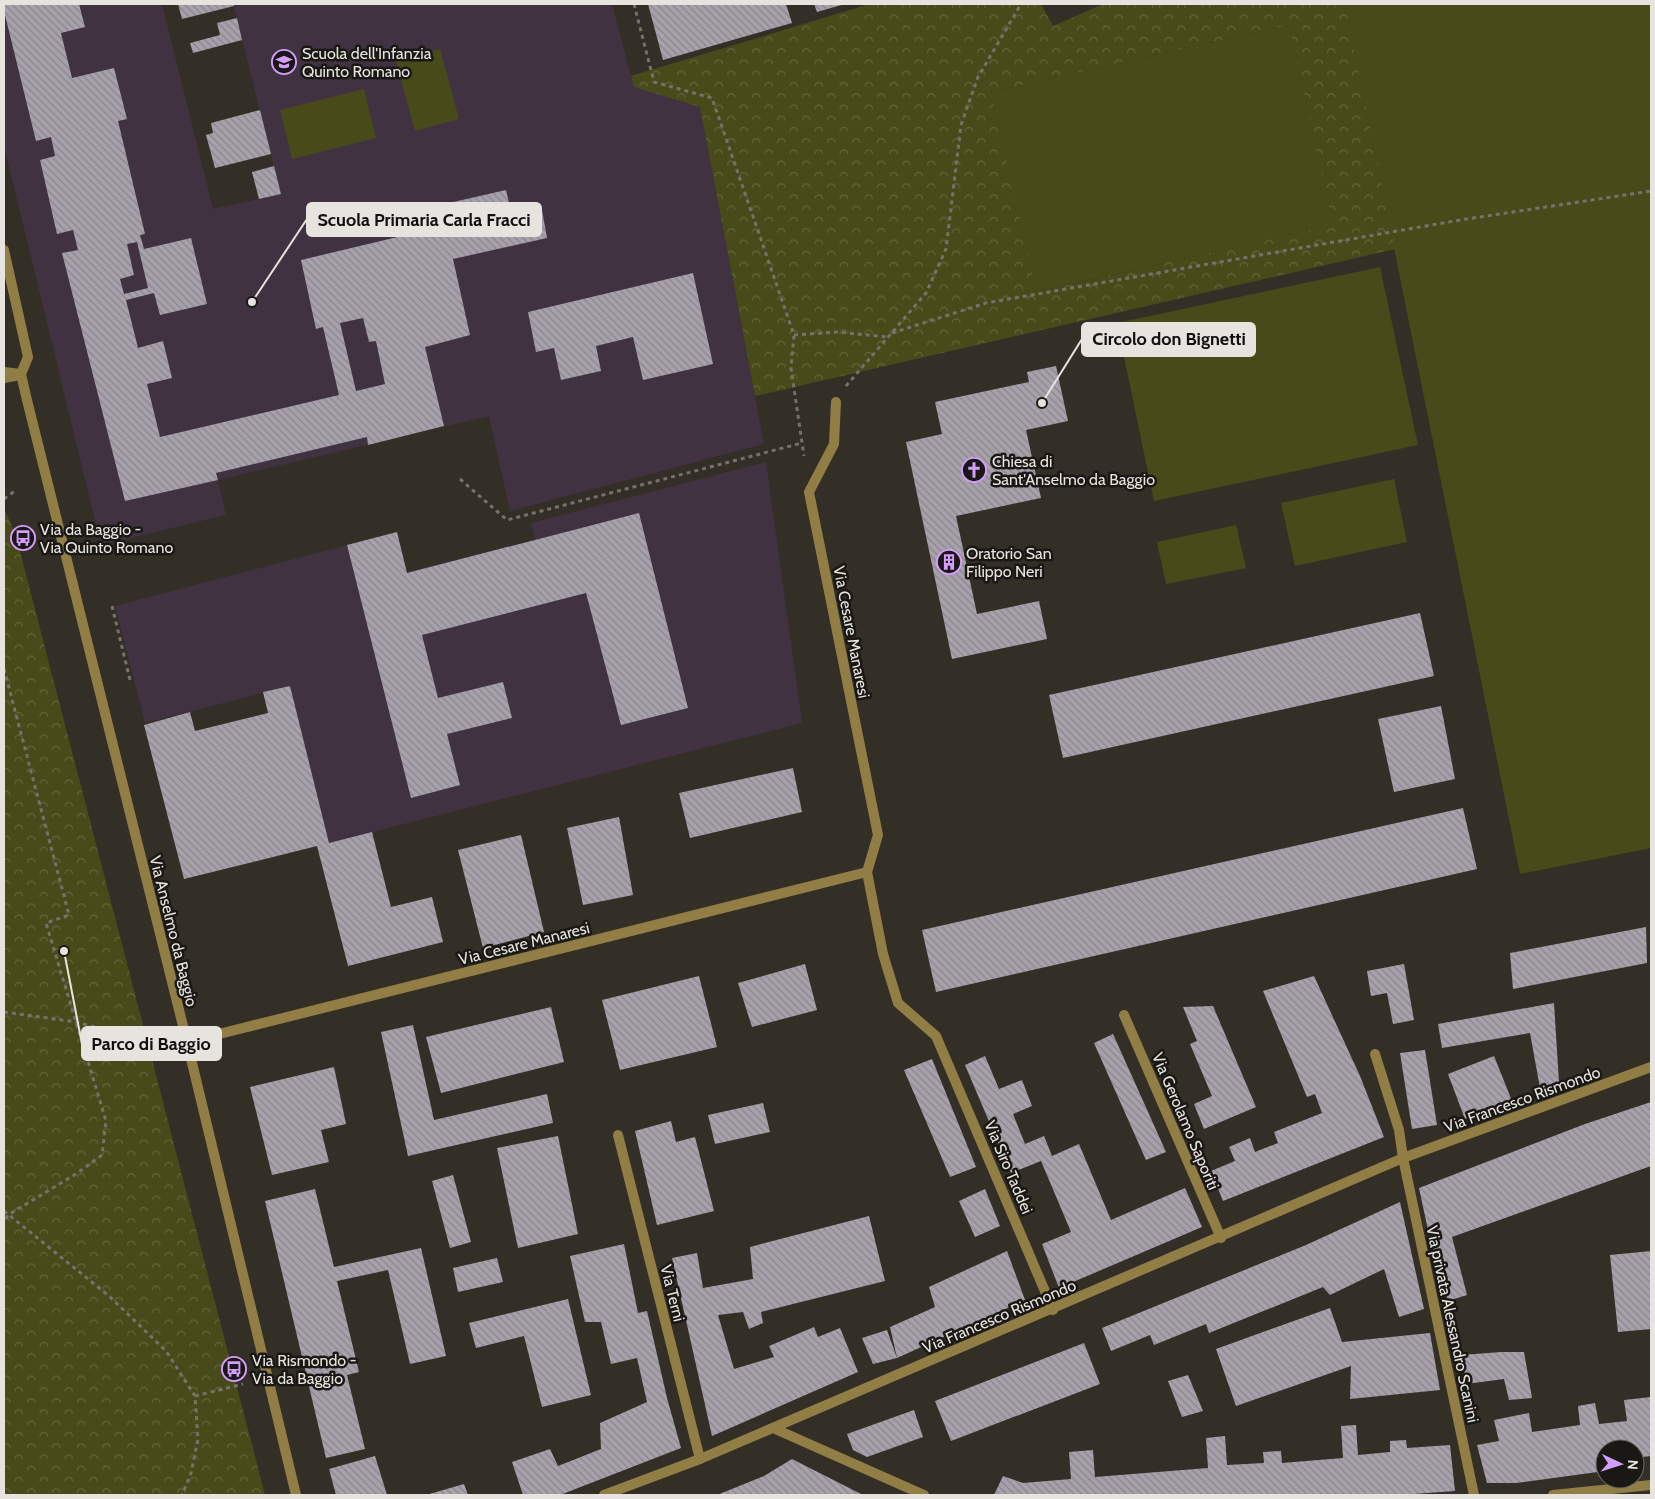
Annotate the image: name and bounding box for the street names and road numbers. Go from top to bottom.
street label: Via Cesare Manaresi [829,564,874,700]
street label: Via Anselmo da Baggio [146,854,202,1009]
street label: Via Cesare Manaresi [457,918,592,969]
street label: Via Gerolamo Saporiti [1148,1050,1223,1193]
street label: Via Francesco Rismondo [1441,1062,1603,1137]
street label: Via Siro Taddei [980,1118,1037,1217]
street label: Via privata Alessandro Scanini [1422,1224,1483,1424]
street label: Via Terni [656,1263,689,1324]
street label: Via Francesco Rismondo [920,1275,1079,1357]

